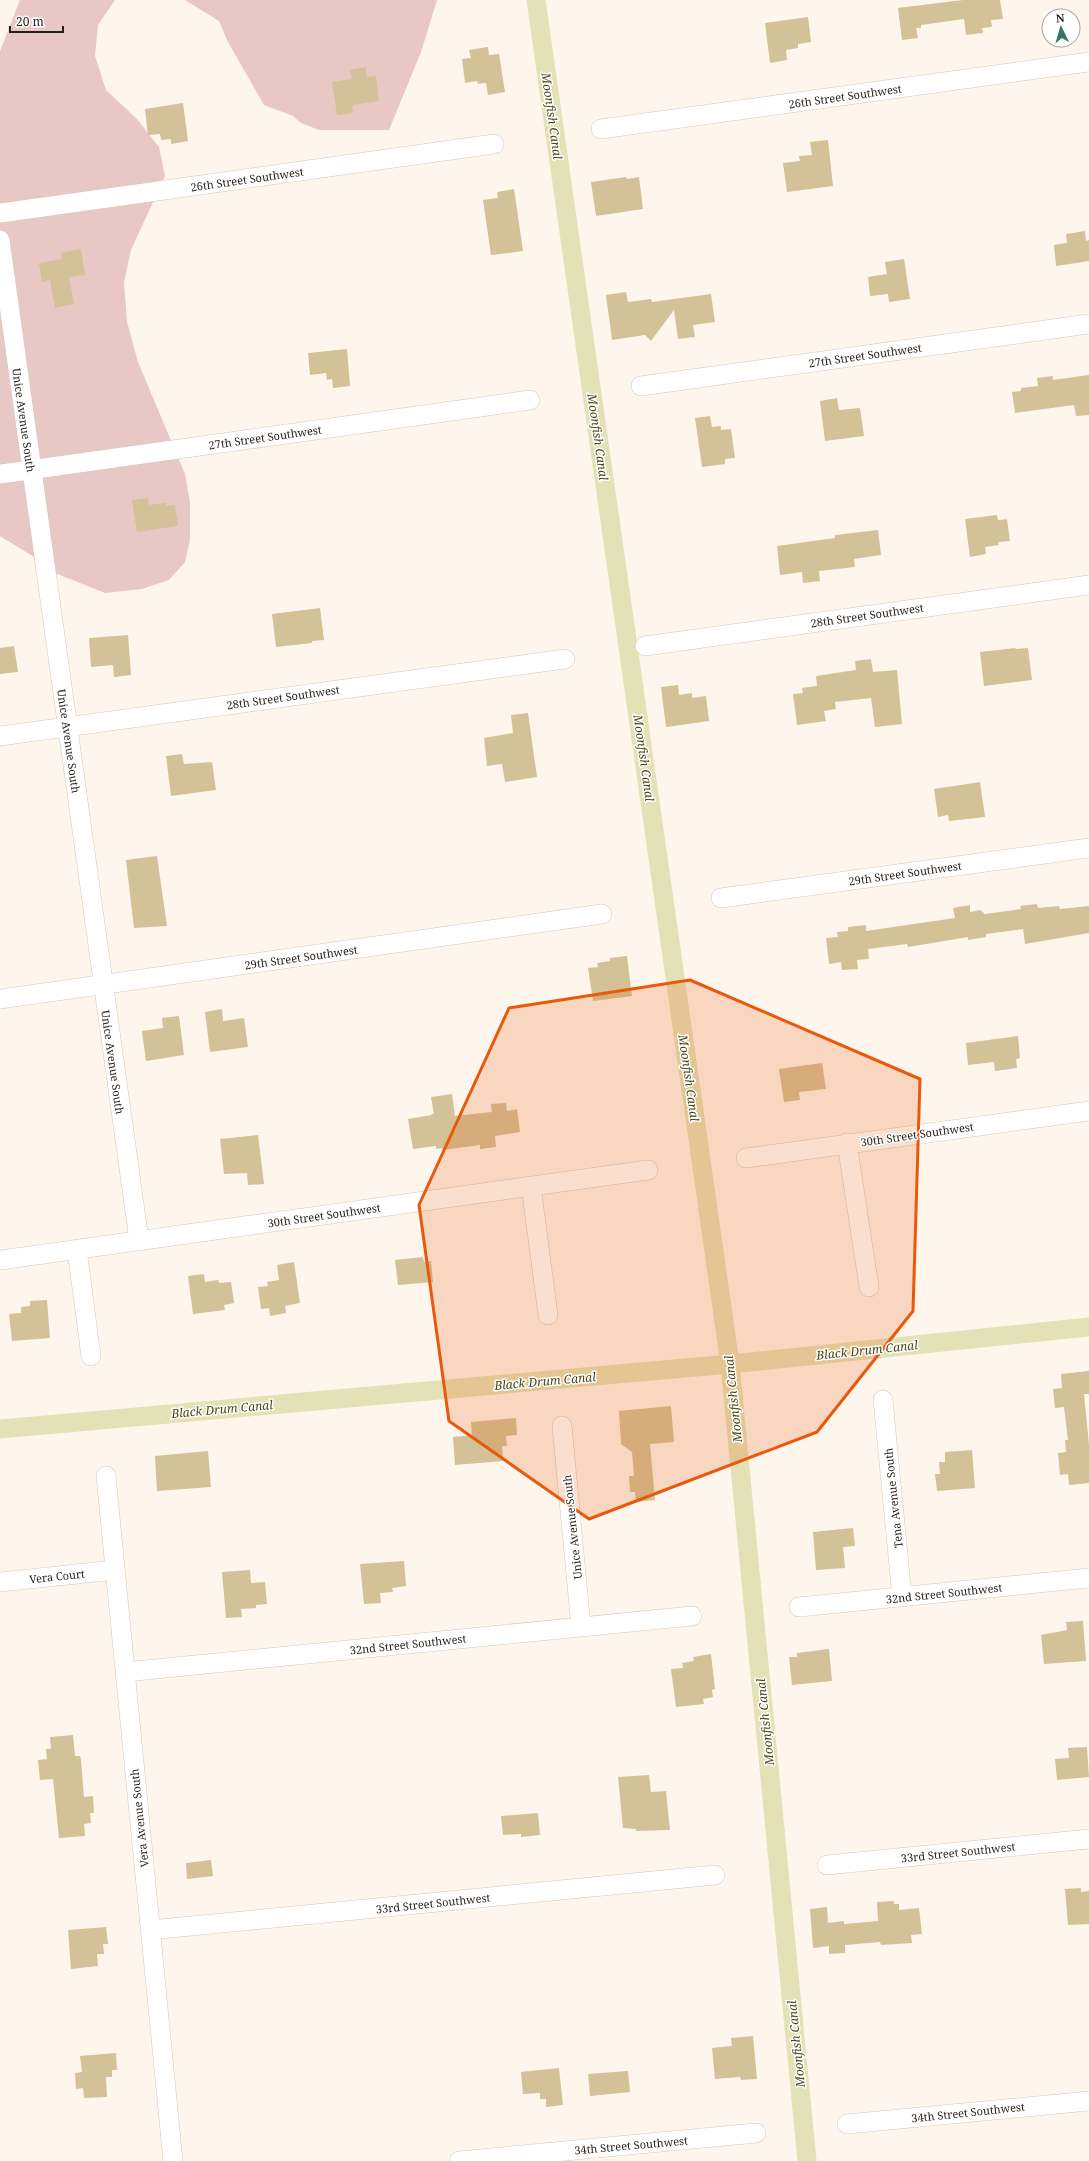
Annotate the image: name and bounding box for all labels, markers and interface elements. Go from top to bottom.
scale bar [10,8,63,34]
north arrow [1041,8,1081,48]
text: N [1055,10,1065,25]
text: 20 m [16,13,44,30]
water label: Moonfish Canal [537,71,567,161]
street label: 26th Street Southwest [788,81,903,111]
street label: 26th Street Southwest [190,164,305,194]
street label: 27th Street Southwest [808,340,923,370]
street label: Unice Avenue South [9,367,39,473]
water label: Moonfish Canal [583,392,613,482]
street label: 27th Street Southwest [208,422,323,452]
street label: 28th Street Southwest [810,600,925,630]
street label: 28th Street Southwest [226,682,341,712]
street label: Unice Avenue South [54,688,84,794]
water label: Moonfish Canal [629,713,659,803]
street label: 29th Street Southwest [848,858,963,888]
street label: 29th Street Southwest [244,942,359,972]
street label: Unice Avenue South [98,1009,128,1115]
water label: Moonfish Canal [674,1033,704,1123]
street label: 30th Street Southwest [860,1119,975,1149]
street label: 30th Street Southwest [267,1200,382,1230]
water label: Black Drum Canal [814,1336,919,1364]
water label: Moonfish Canal [720,1354,746,1444]
water label: Black Drum Canal [493,1368,597,1394]
water label: Black Drum Canal [170,1396,274,1422]
street label: Tena Avenue South [880,1447,906,1549]
street label: Unice Avenue South [559,1474,585,1580]
street label: Vera Court [28,1566,86,1586]
street label: 32nd Street Southwest [885,1579,1003,1607]
street label: 32nd Street Southwest [349,1630,467,1658]
water label: Moonfish Canal [752,1677,778,1767]
street label: Vera Avenue South [126,1768,152,1868]
street label: 33rd Street Southwest [900,1839,1016,1865]
street label: 33rd Street Southwest [375,1890,491,1916]
water label: Moonfish Canal [783,1999,809,2089]
street label: 34th Street Southwest [911,2099,1026,2125]
street label: 34th Street Southwest [574,2133,689,2157]

